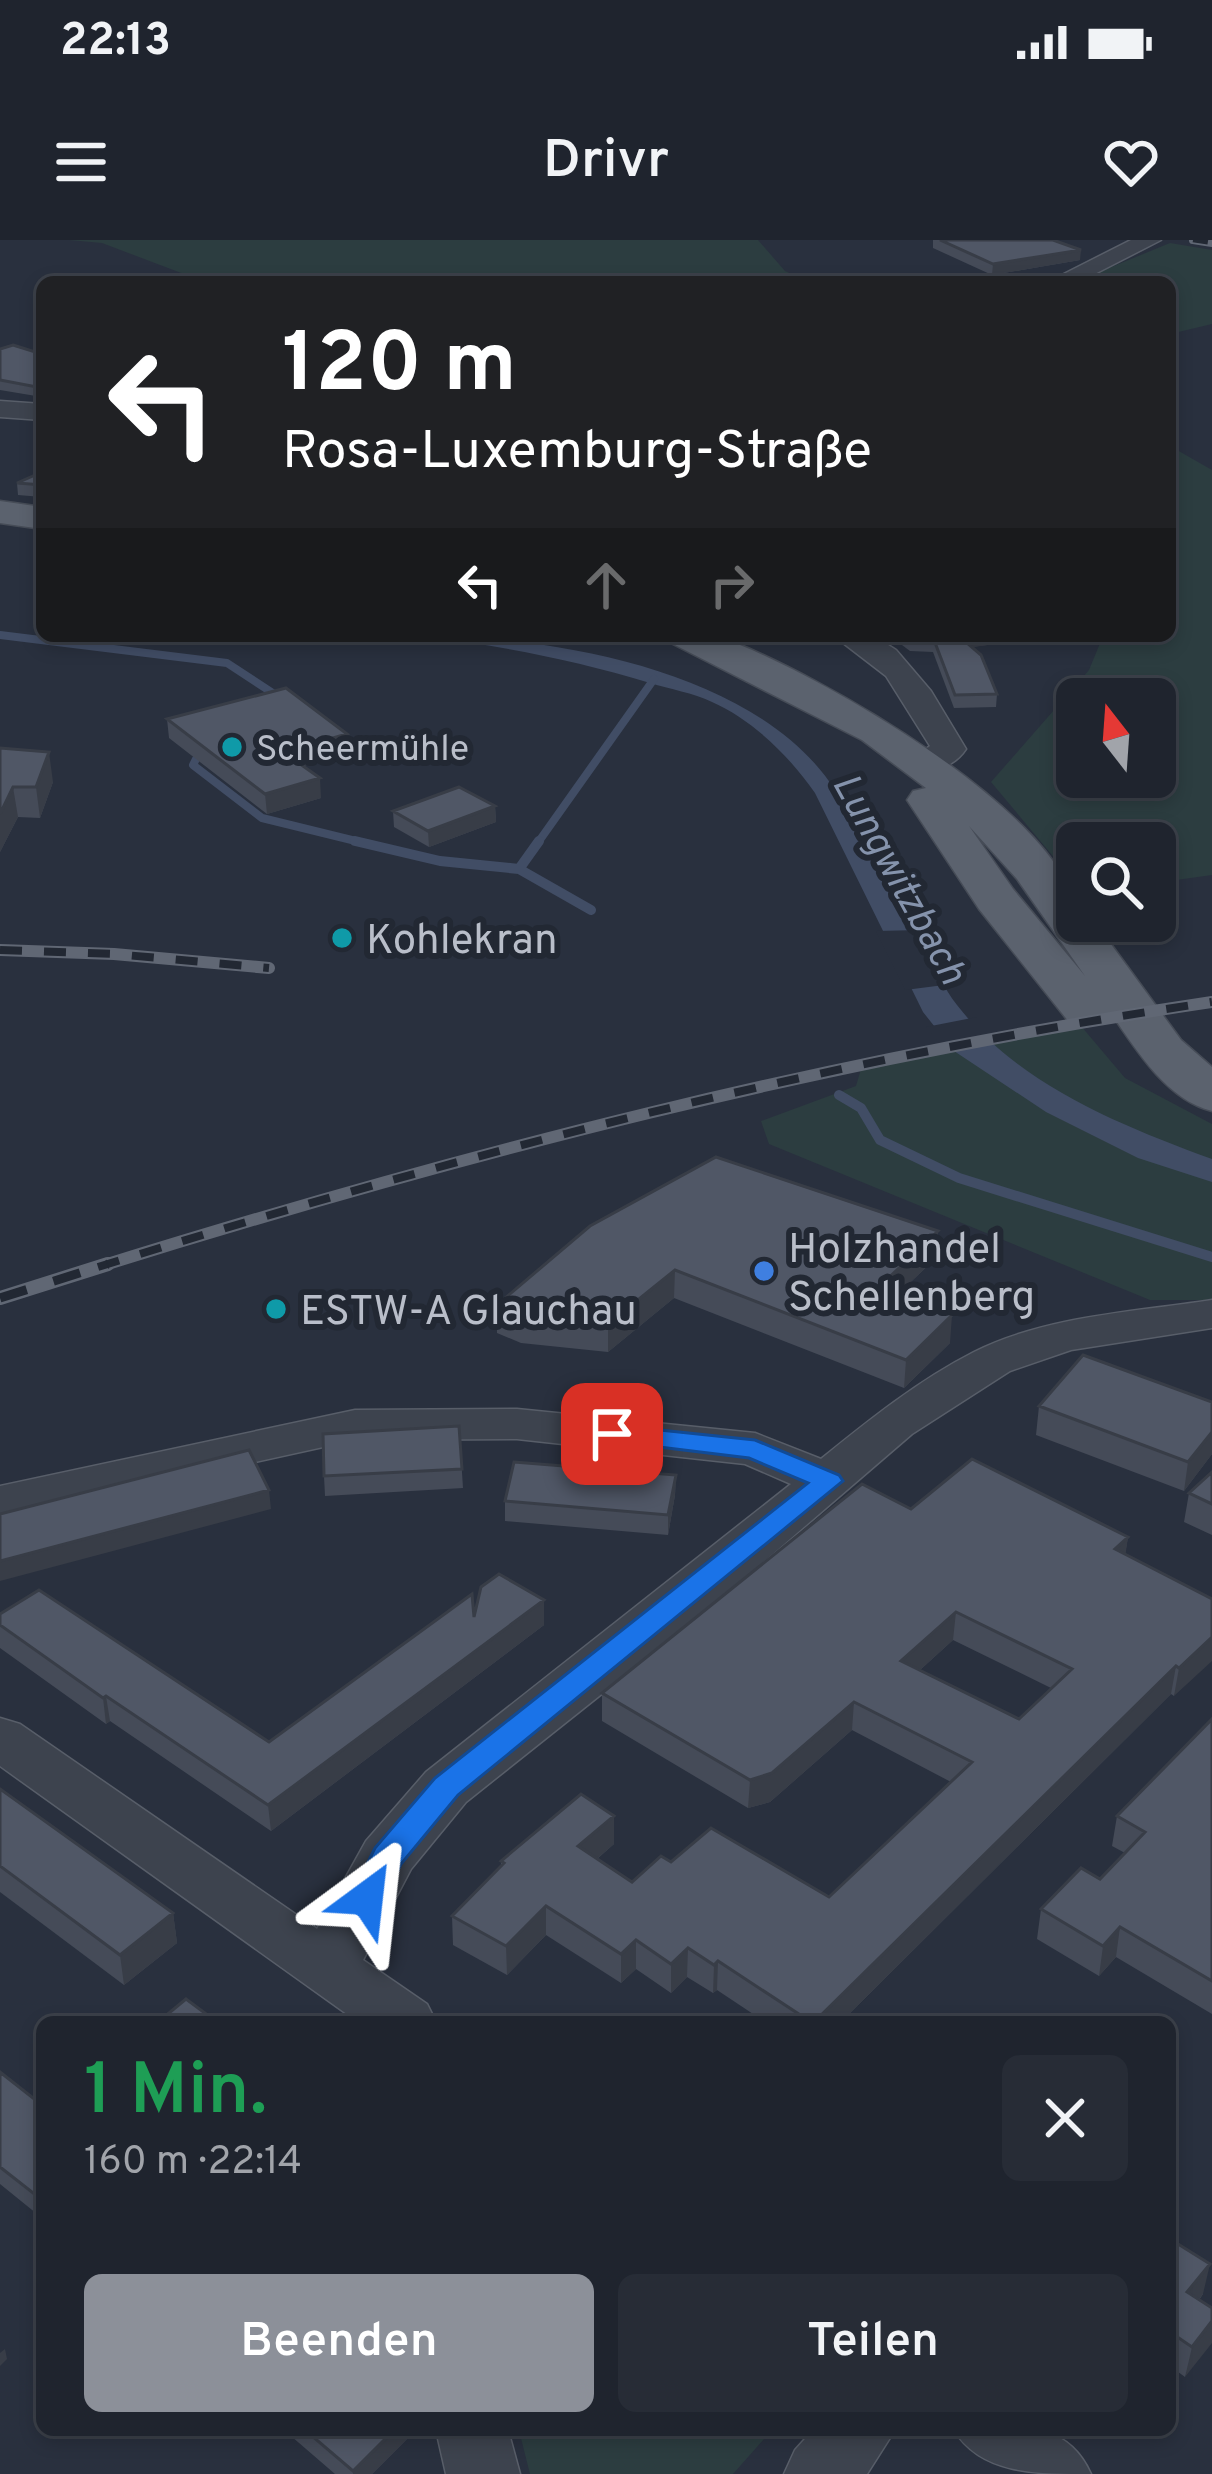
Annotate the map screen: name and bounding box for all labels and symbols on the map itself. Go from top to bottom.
north arrow [1056,678,1176,798]
place label: Scheermühle [256,728,469,774]
marker: Scheermühle [219,734,245,760]
water label: Lungwitzbach [819,766,975,994]
place label: Kohlekran [366,916,558,969]
marker: Kohlekran [329,925,355,951]
place label: Holzhandel Schellenberg [788,1225,1035,1326]
marker: Holzhandel Schellenberg [751,1258,777,1284]
place label: ESTW-A Glauchau [300,1287,637,1340]
marker: ESTW-A Glauchau [263,1296,289,1322]
pin [561,1383,663,1485]
position arrow [304,1835,430,1961]

